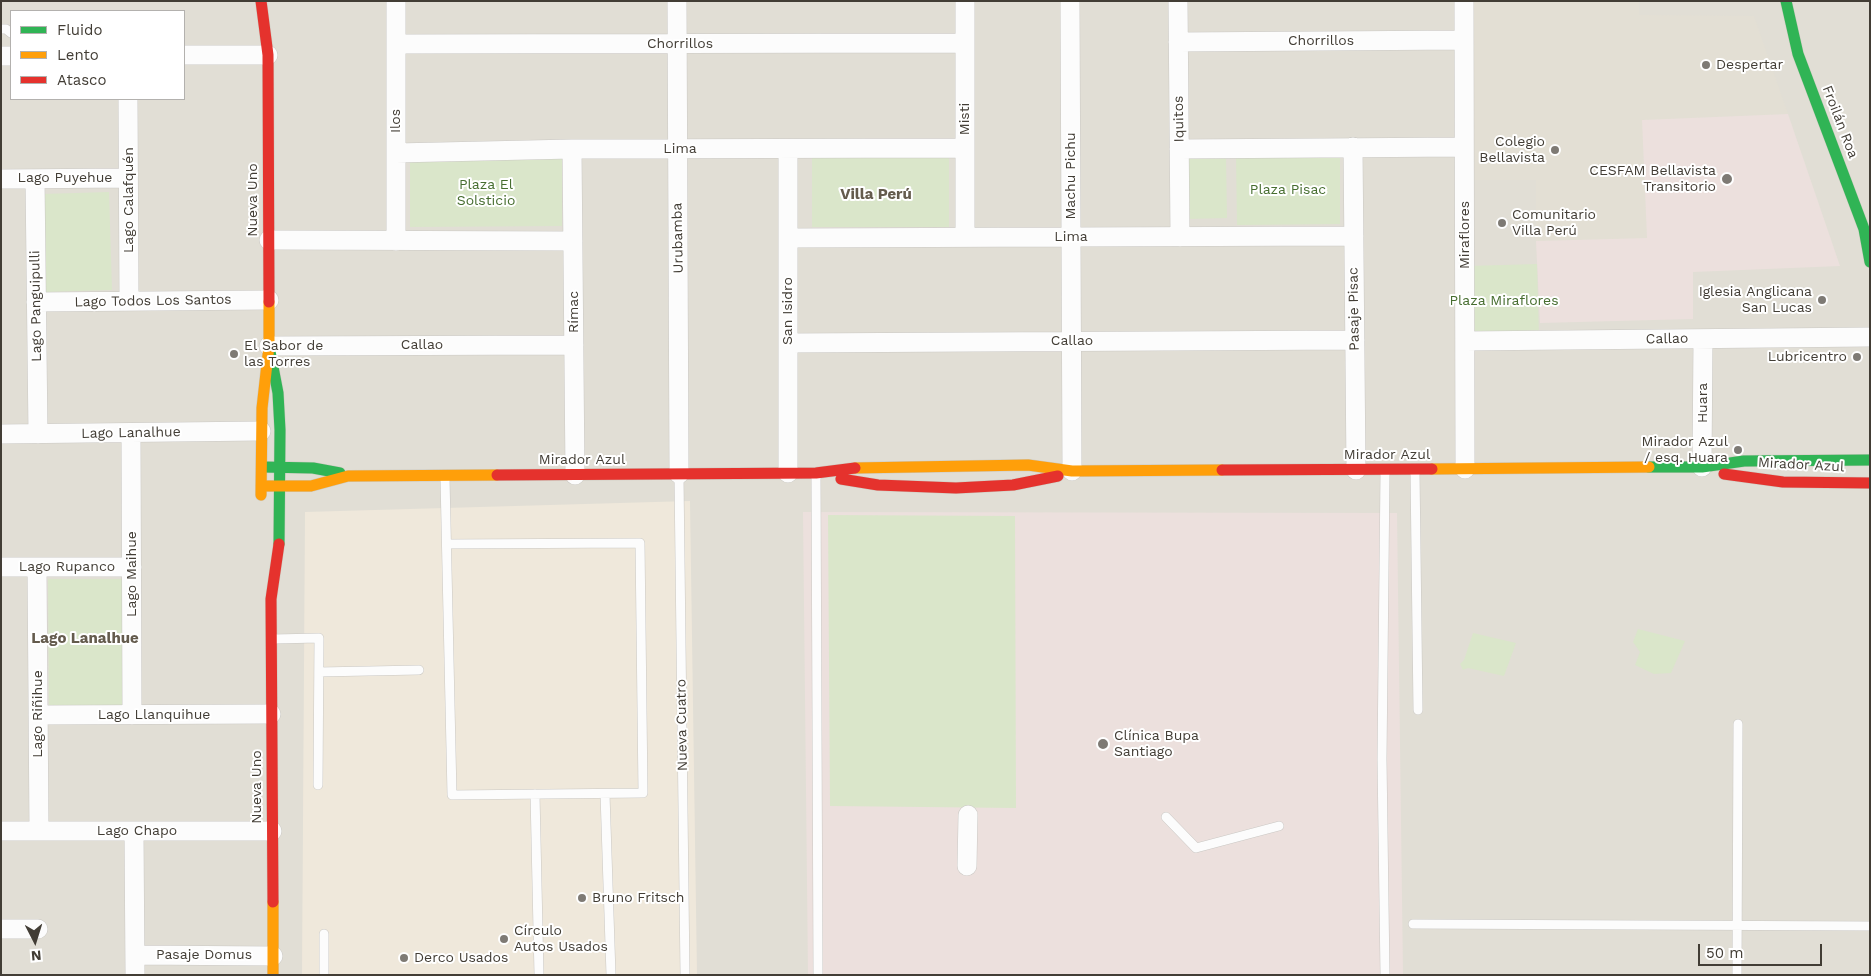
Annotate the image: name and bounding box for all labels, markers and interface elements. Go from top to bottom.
legend [10,10,185,100]
text: Fluido [57,21,102,39]
street label: Chorrillos [1288,33,1354,49]
street label: Chorrillos [647,36,713,52]
text: Lento [57,46,99,64]
place label: Despertar [1716,57,1783,73]
marker: Despertar [1700,59,1712,71]
text: Atasco [57,71,106,89]
street label: Froilán Roa [1818,83,1862,161]
street label: Iquitos [1170,95,1188,143]
street label: Misti [957,103,973,135]
street label: Ilos [388,109,404,133]
street label: Machu Pichu [1063,132,1079,220]
place label: Colegio Bellavista [1479,134,1545,166]
street label: Lima [663,141,697,157]
marker: Colegio Bellavista [1549,144,1561,156]
street label: Lago Calafquén [121,147,137,253]
street label: Nueva Uno [245,163,261,237]
place label: CESFAM Bellavista Transitorio [1589,163,1716,196]
street label: Lago Puyehue [18,170,112,186]
marker: CESFAM Bellavista Transitorio [1720,172,1734,186]
park label: Plaza El Solsticio [457,177,515,210]
park label: Plaza Pisac [1250,182,1326,198]
district label: Villa Perú [840,186,912,204]
street label: Miraflores [1457,201,1473,269]
street label: Urubamba [669,202,687,274]
place label: Comunitario Villa Perú [1512,207,1596,240]
marker: Comunitario Villa Perú [1496,217,1508,229]
street label: Lima [1054,229,1088,245]
street label: Lago Panguipulli [27,250,45,362]
street label: Pasaje Pisac [1345,267,1363,351]
street label: San Isidro [780,277,796,345]
place label: Iglesia Anglicana San Lucas [1699,284,1812,316]
street label: Lago Todos Los Santos [74,291,232,311]
street label: Rímac [566,291,582,333]
park label: Plaza Miraflores [1449,293,1559,309]
marker: Iglesia Anglicana San Lucas [1816,294,1828,306]
street label: Callao [1646,330,1688,348]
street label: Callao [1051,333,1093,349]
street label: Callao [401,337,443,353]
place label: El Sabor de las Torres [244,338,323,371]
marker: El Sabor de las Torres [228,348,240,360]
place label: Lubricentro [1768,349,1847,365]
marker: Lubricentro [1851,351,1863,363]
street label: Huara [1695,383,1711,423]
street label: Lago Lanalhue [81,424,181,442]
place label: Mirador Azul / esq. Huara [1642,434,1728,467]
marker: Mirador Azul / esq. Huara [1732,444,1744,456]
street label: Mirador Azul [1344,447,1430,463]
street label: Mirador Azul [539,452,625,468]
street label: Mirador Azul [1757,454,1845,476]
street label: Lago Maihue [124,531,140,617]
street label: Lago Rupanco [19,559,115,575]
district label: Lago Lanalhue [31,630,139,648]
street label: Lago Riñihue [30,670,46,758]
street label: Nueva Cuatro [673,679,691,771]
street label: Lago Llanquihue [98,707,210,723]
place label: Clínica Bupa Santiago [1114,728,1199,760]
marker: Clínica Bupa Santiago [1096,737,1110,751]
street label: Nueva Uno [249,750,265,824]
street label: Lago Chapo [97,823,177,839]
place label: Bruno Fritsch [592,890,684,906]
marker: Bruno Fritsch [576,892,588,904]
north arrow [10,916,60,966]
place label: Círculo Autos Usados [514,923,608,956]
marker: Círculo Autos Usados [498,933,510,945]
scale bar [1701,934,1825,966]
text: 50 m [1706,944,1743,962]
street label: Pasaje Domus [156,947,252,963]
text: N [30,948,42,964]
place label: Derco Usados [414,950,508,966]
marker: Derco Usados [398,952,410,964]

